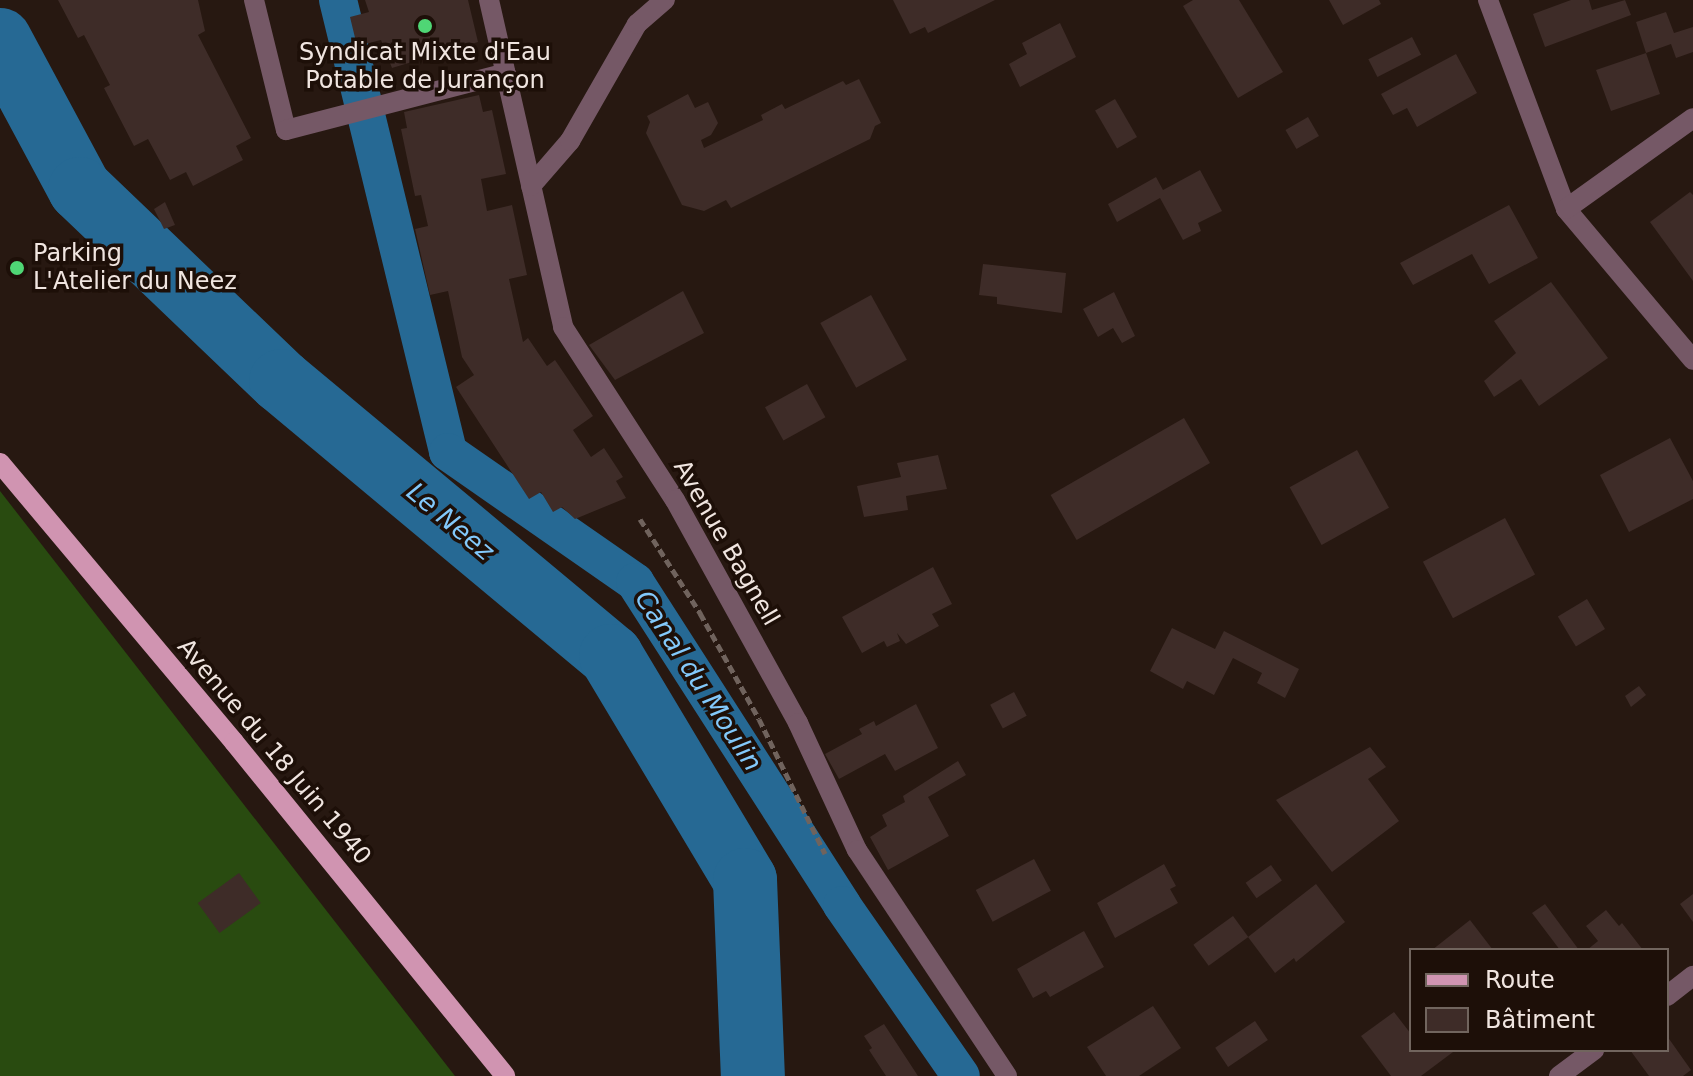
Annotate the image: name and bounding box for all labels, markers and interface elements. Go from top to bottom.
marker: Syndicat Mixte d'Eau Potable de Jurançon [416,17,434,35]
place label: Syndicat Mixte d'Eau Potable de Jurançon [299,39,551,95]
place label: Parking L'Atelier du Neez [33,240,237,296]
marker: Parking L'Atelier du Neez [8,259,26,277]
street label: Avenue Bagnell [667,455,785,631]
water label: Le Neez [400,477,500,567]
water label: Canal du Moulin [628,585,768,777]
street label: Avenue du 18 Juin 1940 [171,633,377,871]
legend [1409,948,1669,1052]
text: Route [1485,966,1555,994]
text: Bâtiment [1485,1006,1595,1034]

